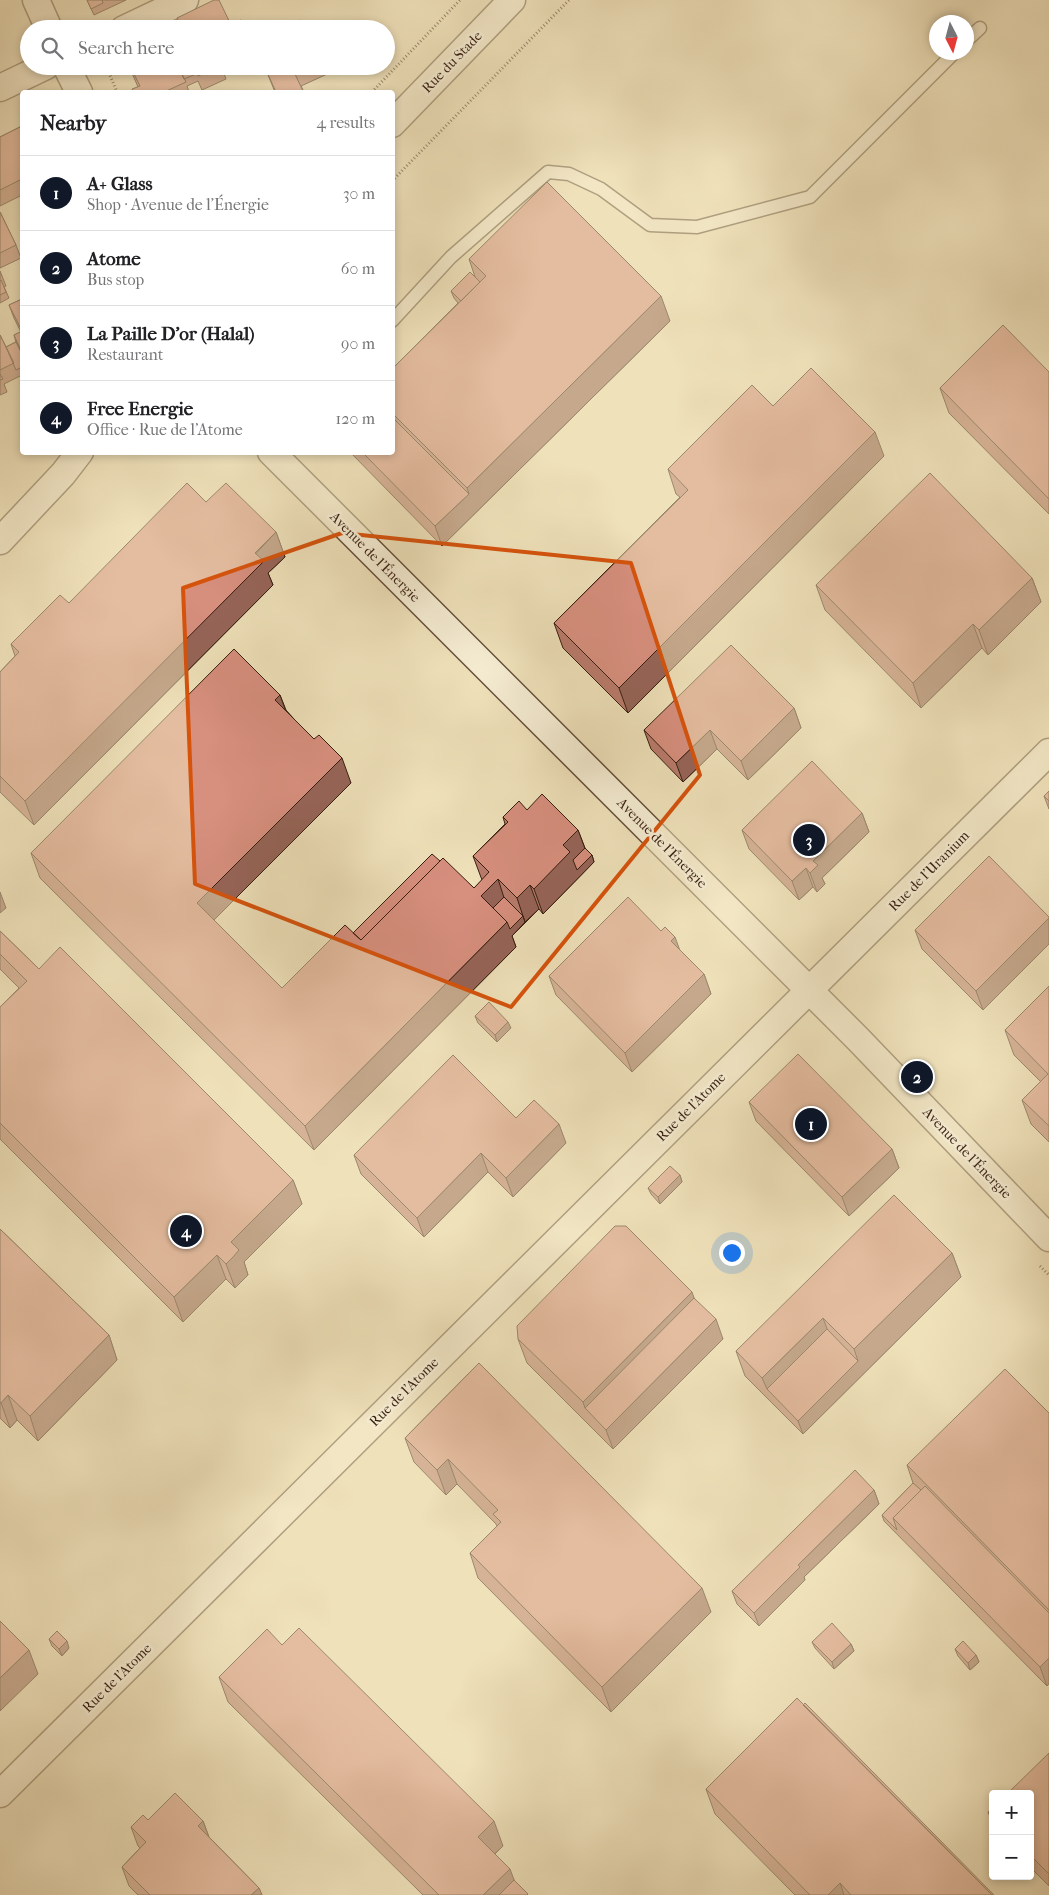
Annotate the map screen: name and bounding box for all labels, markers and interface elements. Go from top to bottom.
north arrow [929,15,974,60]
search box [20,20,395,75]
street label: Rue du Stade [418,27,486,96]
icon: search [38,34,66,62]
text: Search here [78,37,174,59]
text: Nearby [40,111,106,135]
text: 4 results [317,113,375,132]
text: A+ Glass [87,173,153,195]
text: 1 [53,184,59,203]
text: 30 m [343,184,375,203]
text: Shop · Avenue de l'Énergie [87,195,269,214]
text: Atome [87,248,141,270]
text: 2 [52,259,60,278]
text: 60 m [341,259,375,278]
text: Bus stop [87,270,144,289]
text: La Paille D'or (Halal) [87,323,255,345]
text: 3 [53,334,59,353]
text: 90 m [341,334,375,353]
text: Restaurant [87,345,163,364]
text: Free Energie [87,398,193,420]
text: 4 [51,409,61,428]
text: 120 m [336,409,375,428]
text: Office · Rue de l'Atome [87,420,243,439]
street label: Avenue de l'Énergie [326,507,424,606]
street label: Avenue de l'Énergie [613,793,711,892]
pin: 3 [793,821,825,859]
street label: Rue de l'Uranium [885,827,973,915]
pin: 2 [901,1058,933,1096]
street label: Rue de l'Atome [653,1069,729,1145]
street label: Avenue de l'Énergie [918,1102,1016,1202]
pin: 1 [795,1105,827,1143]
pin: 4 [170,1212,202,1250]
your location [719,1240,745,1266]
street label: Rue de l'Atome [366,1354,442,1430]
street label: Rue de l'Atome [79,1640,155,1716]
map controls [989,1790,1034,1880]
button: + [989,1790,1034,1835]
button: − [989,1835,1034,1880]

